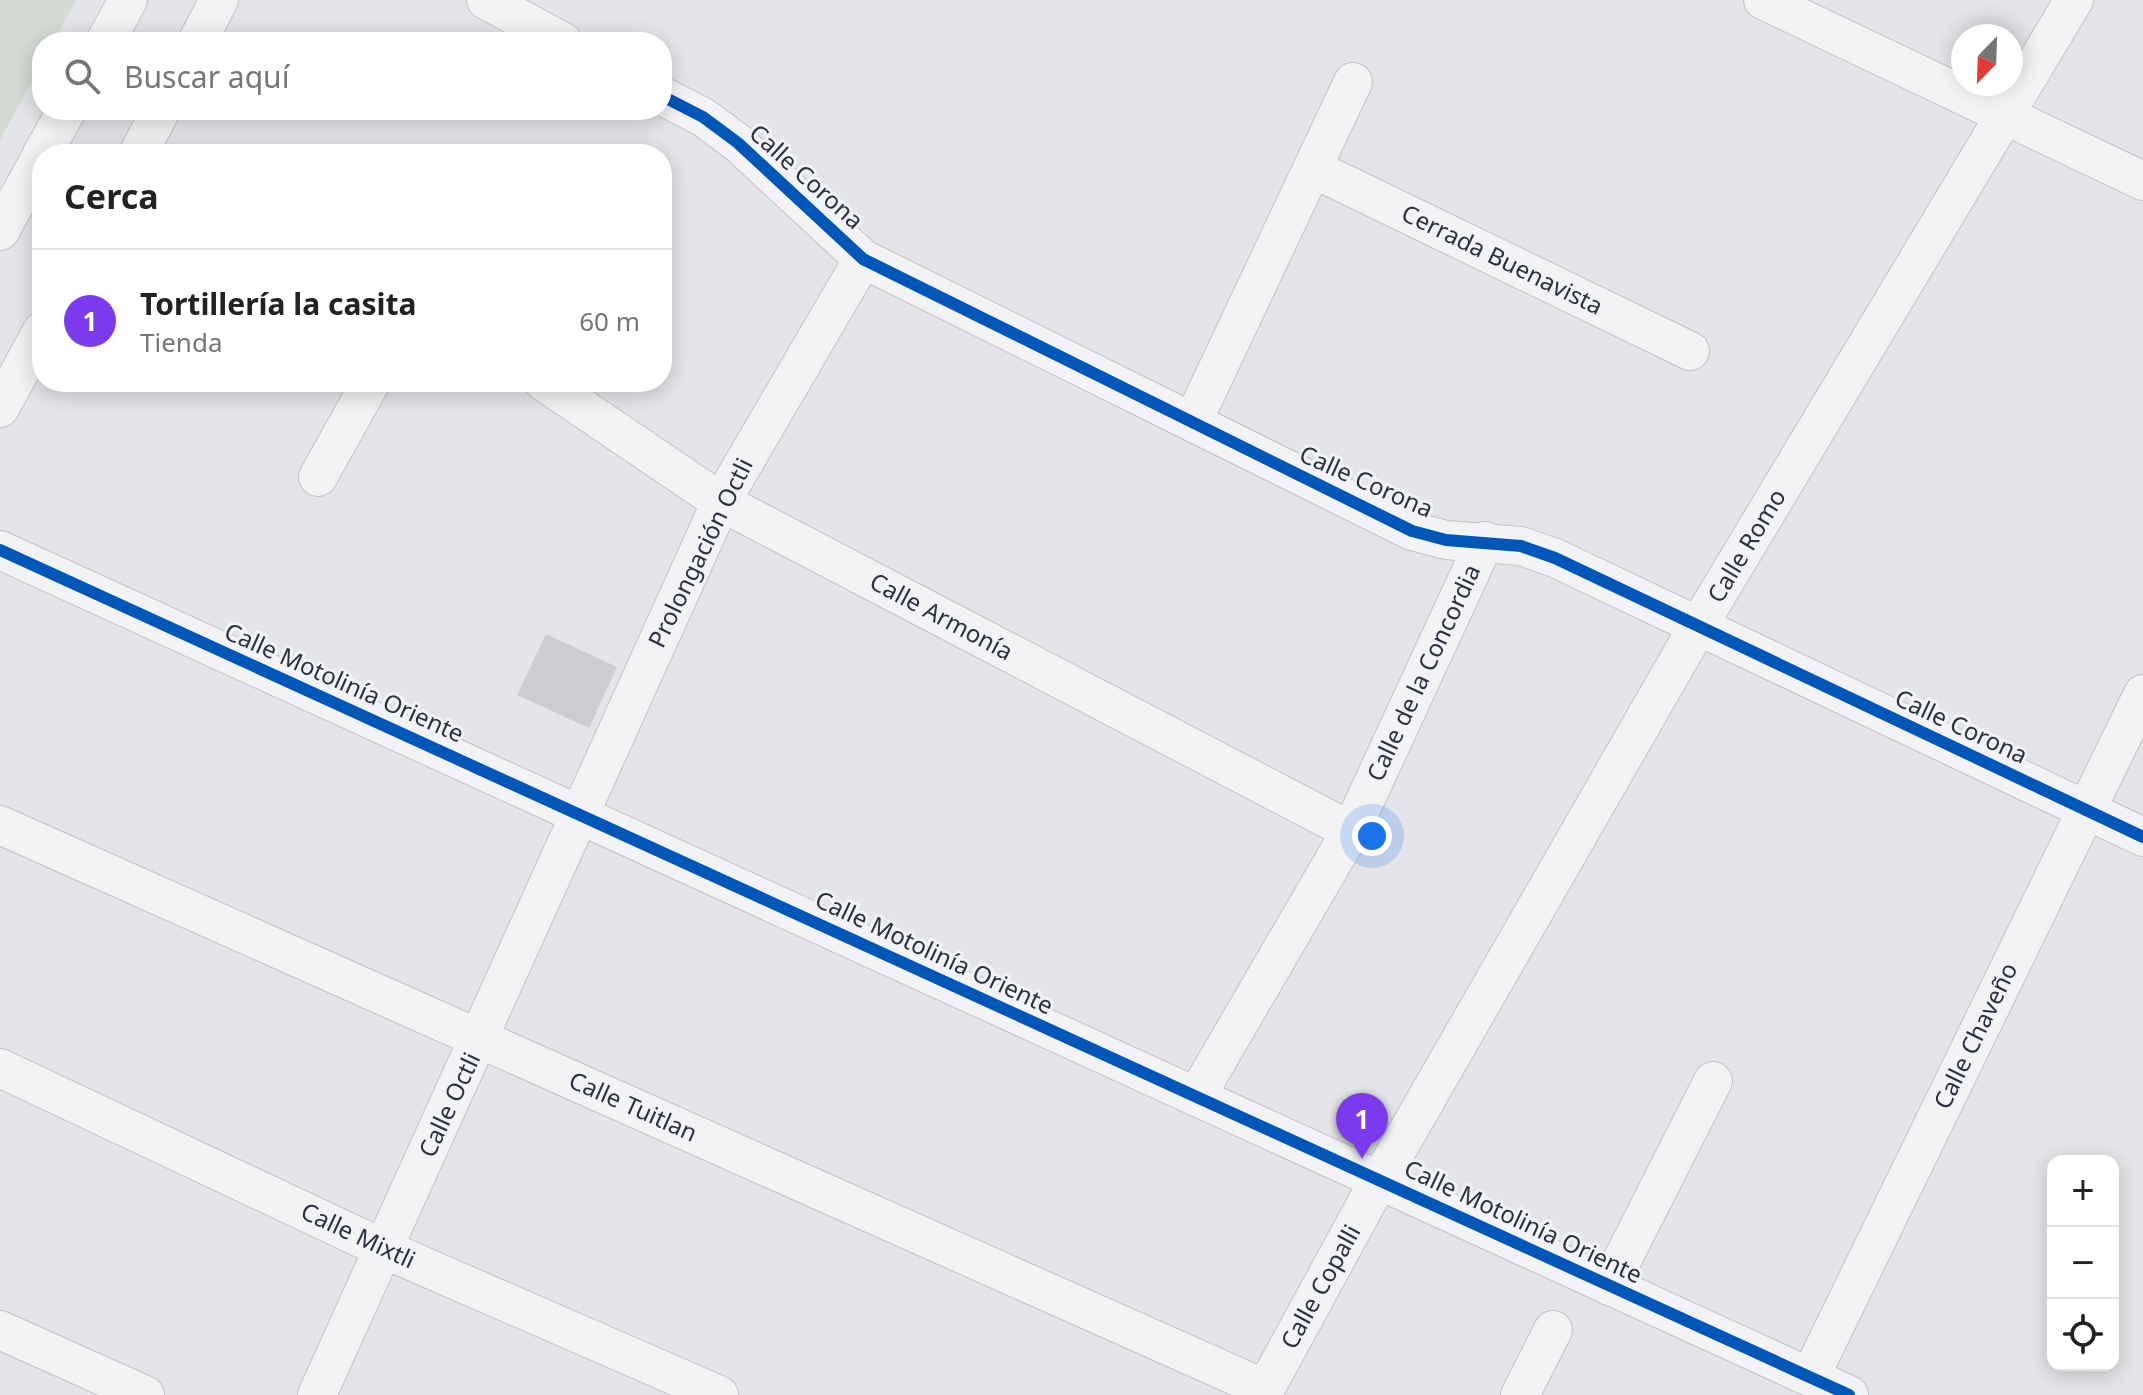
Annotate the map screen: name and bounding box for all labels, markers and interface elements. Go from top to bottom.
north arrow [1951,24,2023,96]
search box [32,32,672,120]
icon: search [60,54,104,98]
text: Buscar aquí [124,56,289,97]
street label: Calle Corona [743,116,871,236]
text: Cerca [64,173,159,219]
street label: Cerrada Buenavista [1396,196,1609,322]
text: Tortillería la casita [140,283,416,324]
text: 1 [83,303,97,339]
text: 60 m [579,303,640,339]
text: Tienda [140,324,222,360]
street label: Calle Corona [1295,437,1439,525]
street label: Prolongación Octli [639,452,760,653]
street label: Calle Romo [1699,482,1793,608]
street label: Calle de la Concordia [1358,559,1487,786]
street label: Calle Armonía [864,564,1019,667]
street label: Calle Motolinía Oriente [220,614,470,749]
street label: Calle Corona [1890,681,2033,771]
your location [1352,816,1392,856]
street label: Calle Motolinía Oriente [810,882,1059,1021]
street label: Calle Chaveño [1925,957,2024,1114]
street label: Calle Octli [410,1047,487,1162]
street label: Calle Tuitlan [564,1063,703,1149]
pin: 1 [1336,1093,1388,1159]
street label: Calle Motolinía Oriente [1399,1151,1648,1290]
map controls [2047,1155,2119,1371]
button: + [2047,1155,2119,1227]
street label: Calle Mixtli [296,1194,421,1275]
street label: Calle Copalli [1272,1218,1367,1354]
button: − [2047,1227,2119,1299]
button: locate [2047,1299,2119,1371]

